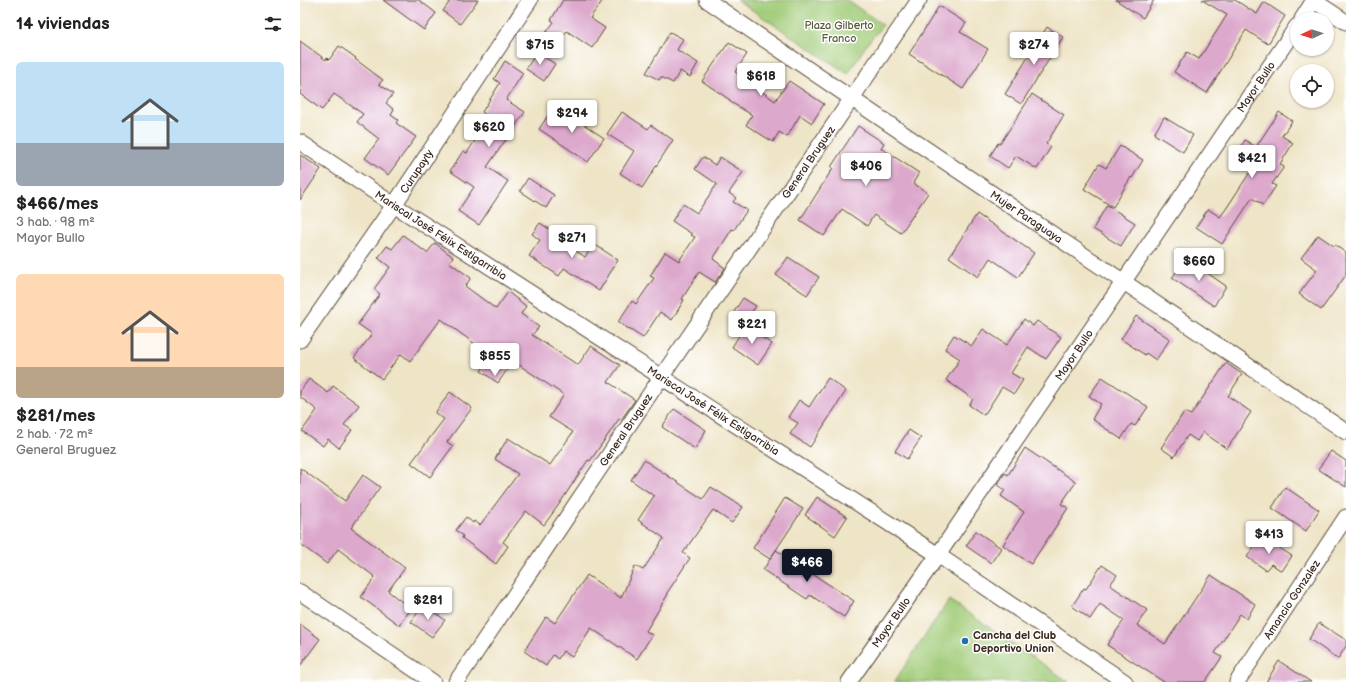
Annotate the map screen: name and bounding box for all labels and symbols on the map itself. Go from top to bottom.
north arrow [1290,12,1334,56]
park label: Plaza Gilberto Franco [804,19,874,45]
pin: $715 [516,32,564,66]
pin: $274 [1010,32,1058,66]
street label: Mayor Bullo [1234,59,1278,115]
pin: $618 [737,63,785,97]
pin: $294 [548,100,596,134]
pin: $620 [465,114,513,148]
street label: General Bruguez [779,123,838,201]
pin: $421 [1228,145,1276,179]
street label: Curupayty [398,147,436,196]
pin: $406 [842,153,890,187]
street label: Mariscal José Félix Estigarribia [372,188,509,283]
street label: Mujer Paraguaya [988,188,1065,246]
pin: $271 [548,225,596,259]
pin: $660 [1175,248,1223,282]
pin: $221 [728,311,776,345]
street label: Mayor Bullo [1052,327,1096,383]
pin: $855 [471,343,519,377]
street label: Mariscal José Félix Estigarribia [645,364,782,458]
street label: General Bruguez [597,391,656,469]
pin: $413 [1245,521,1293,555]
pin: $466 [783,549,831,583]
street label: Amancio Gonzalez [1261,557,1323,642]
pin: $281 [404,587,452,621]
street label: Mayor Bullo [869,595,913,650]
place label: Cancha del Club Deportivo Union [973,629,1057,655]
marker: Cancha del Club Deportivo Union [960,636,970,646]

